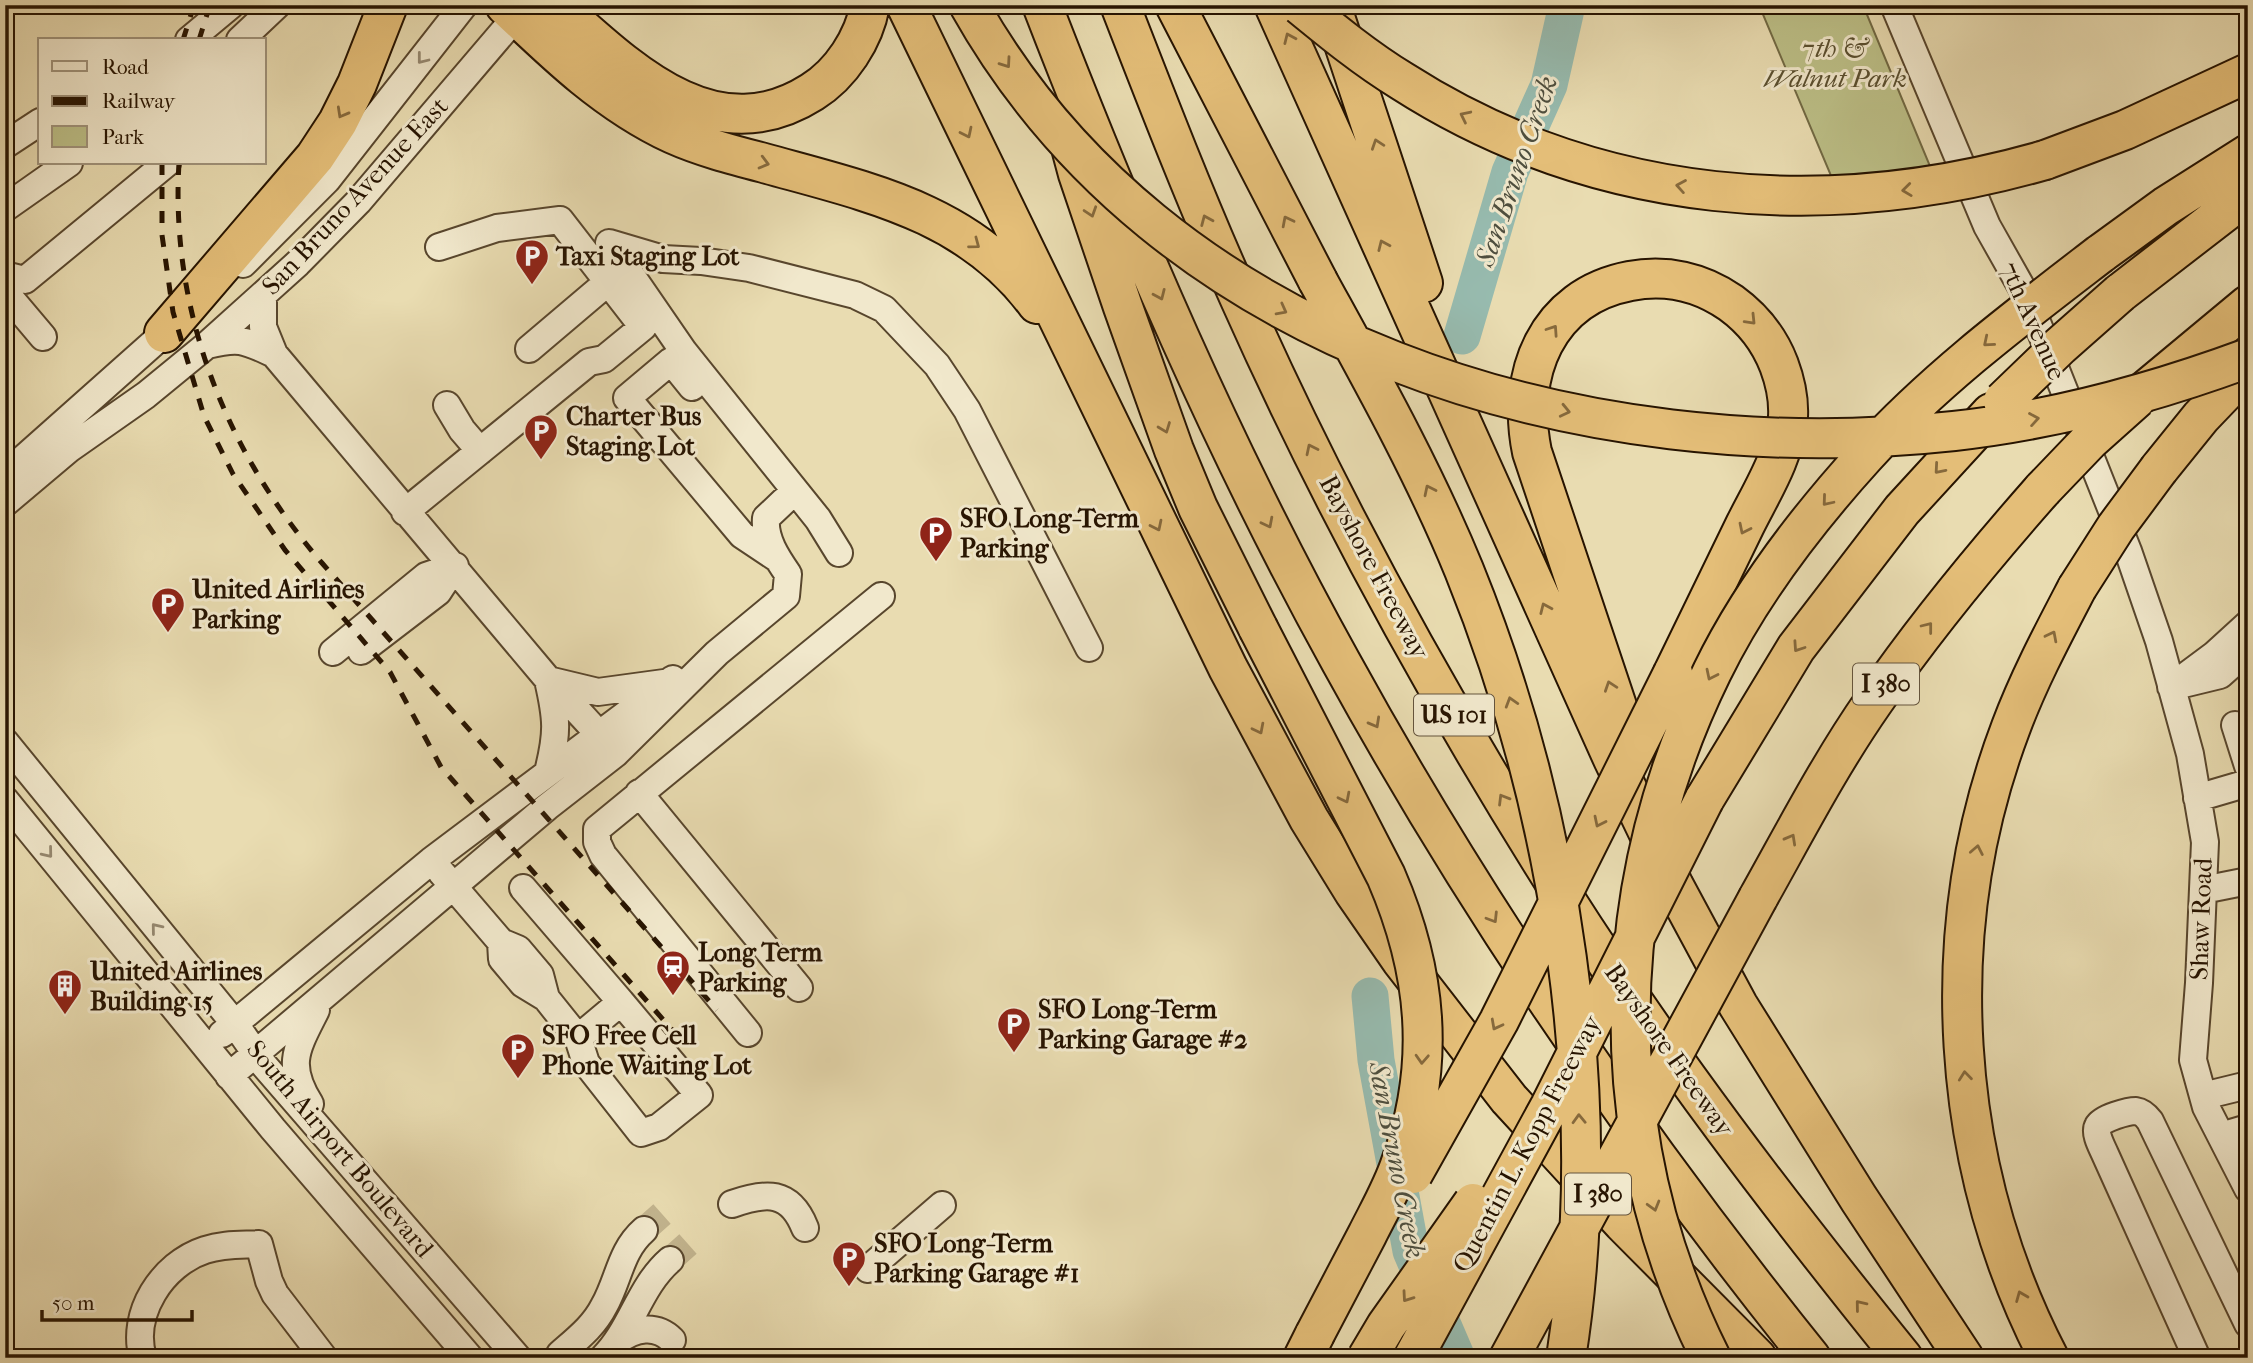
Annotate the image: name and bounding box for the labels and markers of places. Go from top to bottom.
parking icon: Taxi Staging Lot [513,237,551,286]
place label: Taxi Staging Lot [555,241,740,272]
place label: Charter Bus Staging Lot [566,401,702,462]
parking icon: Charter Bus Staging Lot [522,412,560,461]
place label: SFO Long-Term Parking [960,503,1139,564]
parking icon: SFO Long-Term Parking [917,514,955,563]
place label: United Airlines Parking [191,574,365,635]
parking icon: United Airlines Parking [149,585,187,634]
place label: Long Term Parking [698,937,823,998]
station icon: Long Term Parking [654,948,692,997]
place label: United Airlines Building 15 [89,956,263,1017]
building icon: United Airlines Building 15 [46,967,84,1016]
place label: SFO Long-Term Parking Garage #2 [1038,994,1248,1055]
parking icon: SFO Long-Term Parking Garage #2 [995,1005,1033,1054]
place label: SFO Free Cell Phone Waiting Lot [542,1020,752,1081]
parking icon: SFO Free Cell Phone Waiting Lot [499,1031,537,1080]
place label: SFO Long-Term Parking Garage #1 [874,1228,1079,1289]
parking icon: SFO Long-Term Parking Garage #1 [830,1239,868,1288]

